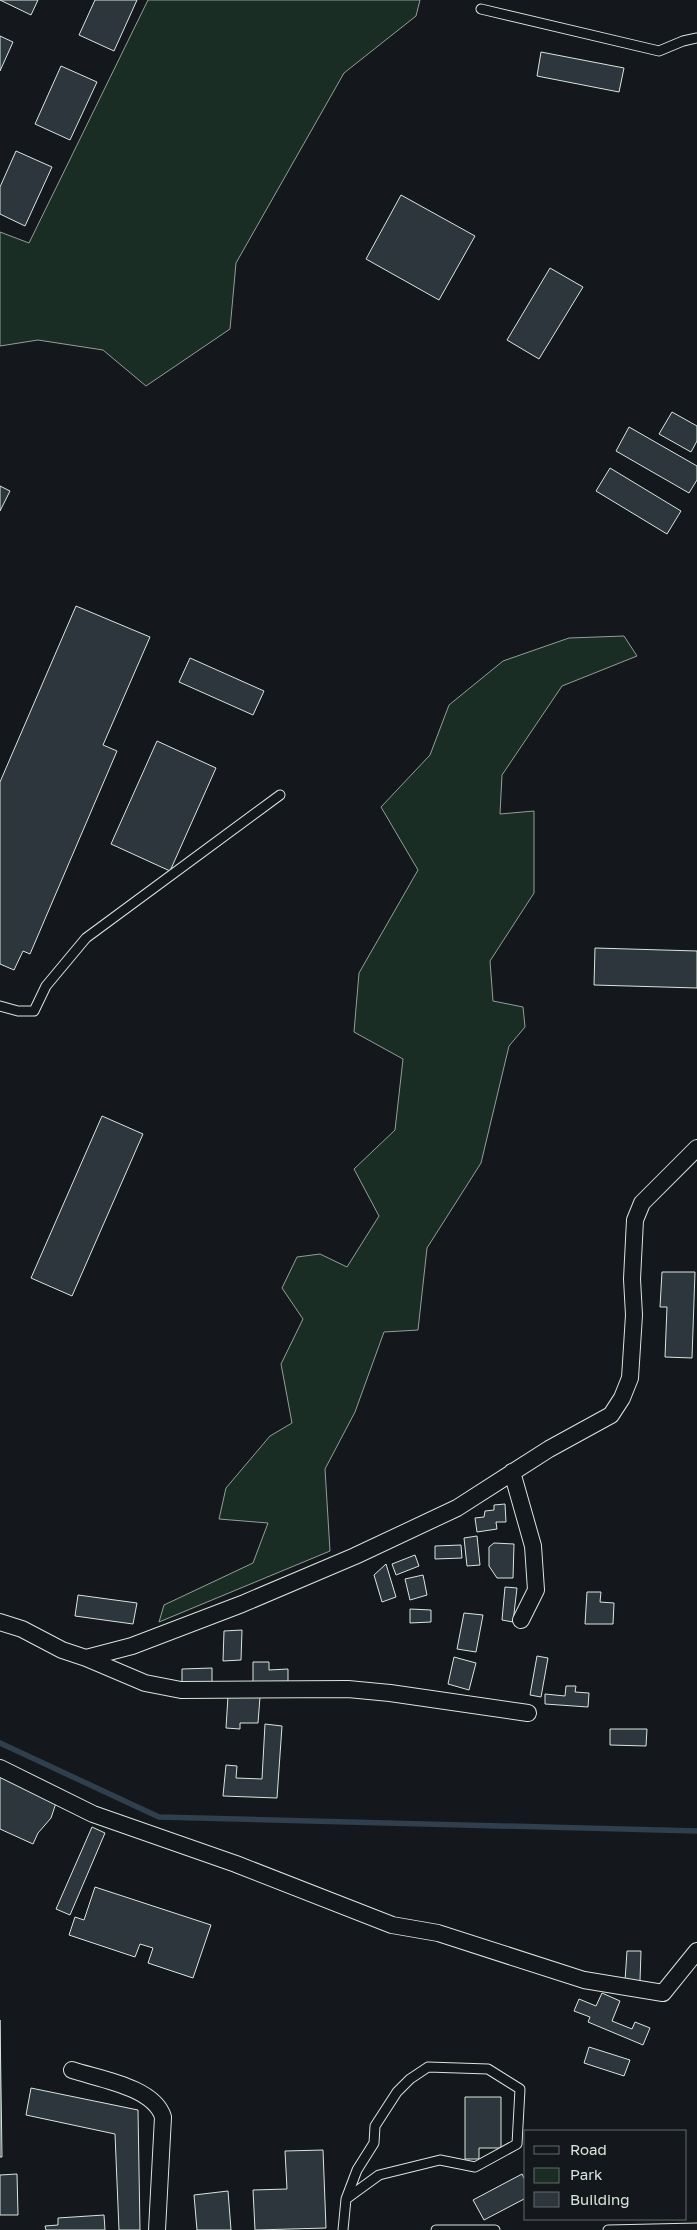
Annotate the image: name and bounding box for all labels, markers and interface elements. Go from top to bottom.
legend [524,2130,687,2220]
text: Road [570,2140,607,2158]
text: Park [570,2165,603,2183]
text: Building [570,2190,630,2208]

